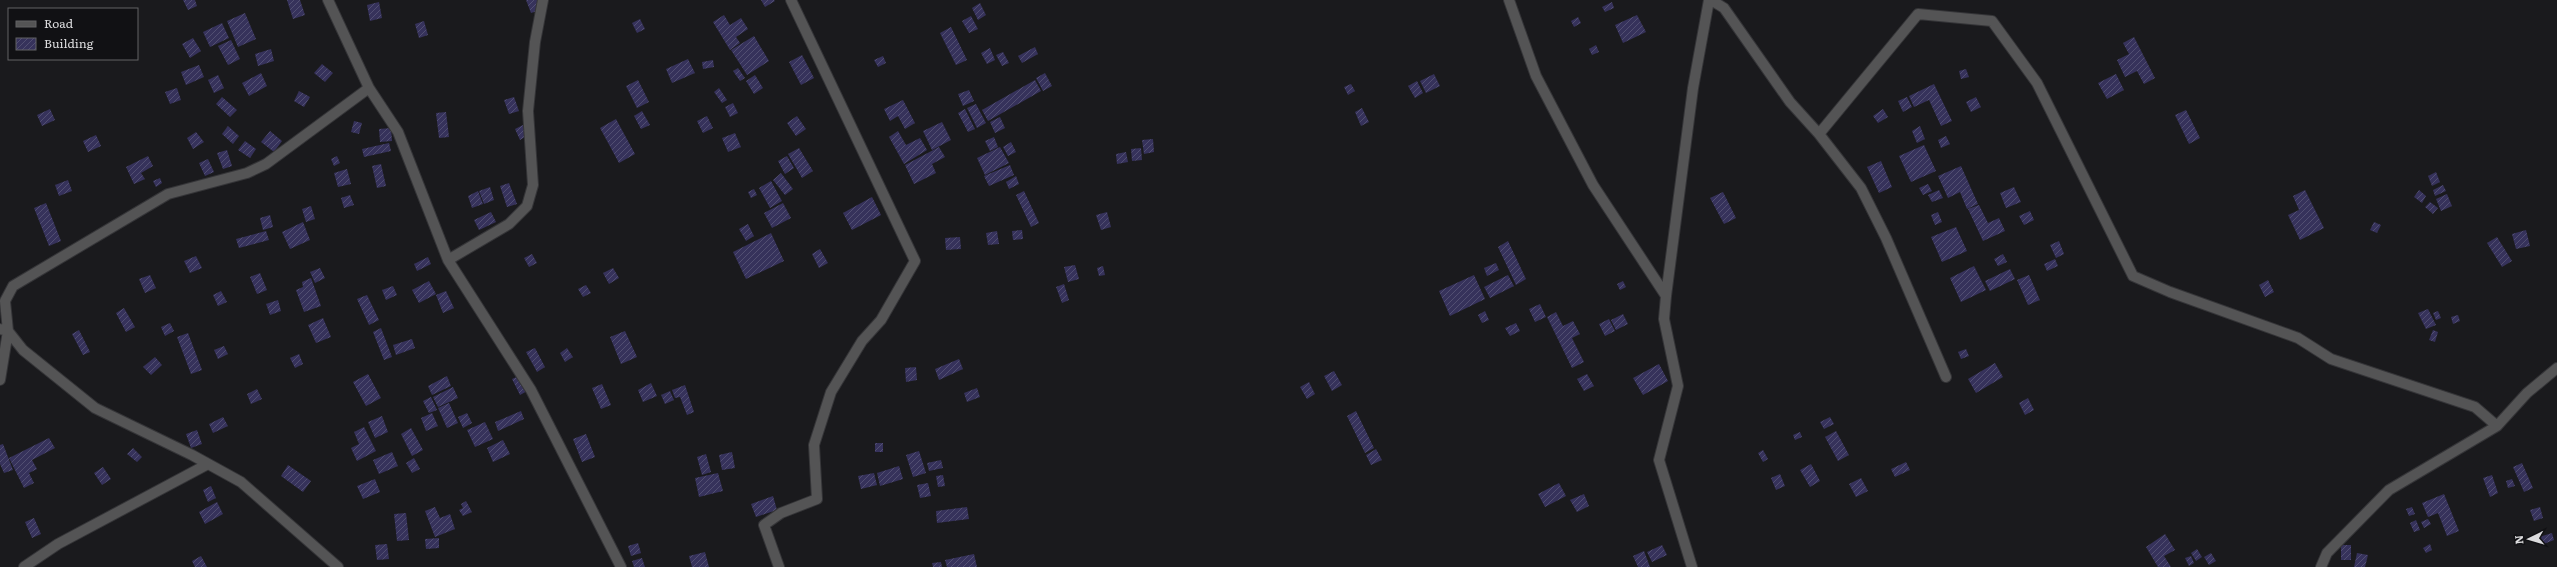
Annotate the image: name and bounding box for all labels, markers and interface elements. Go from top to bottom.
legend [8,8,138,60]
text: Road [44,14,74,32]
text: Building [44,34,94,52]
north arrow [2509,519,2549,559]
text: N [2510,535,2526,545]

